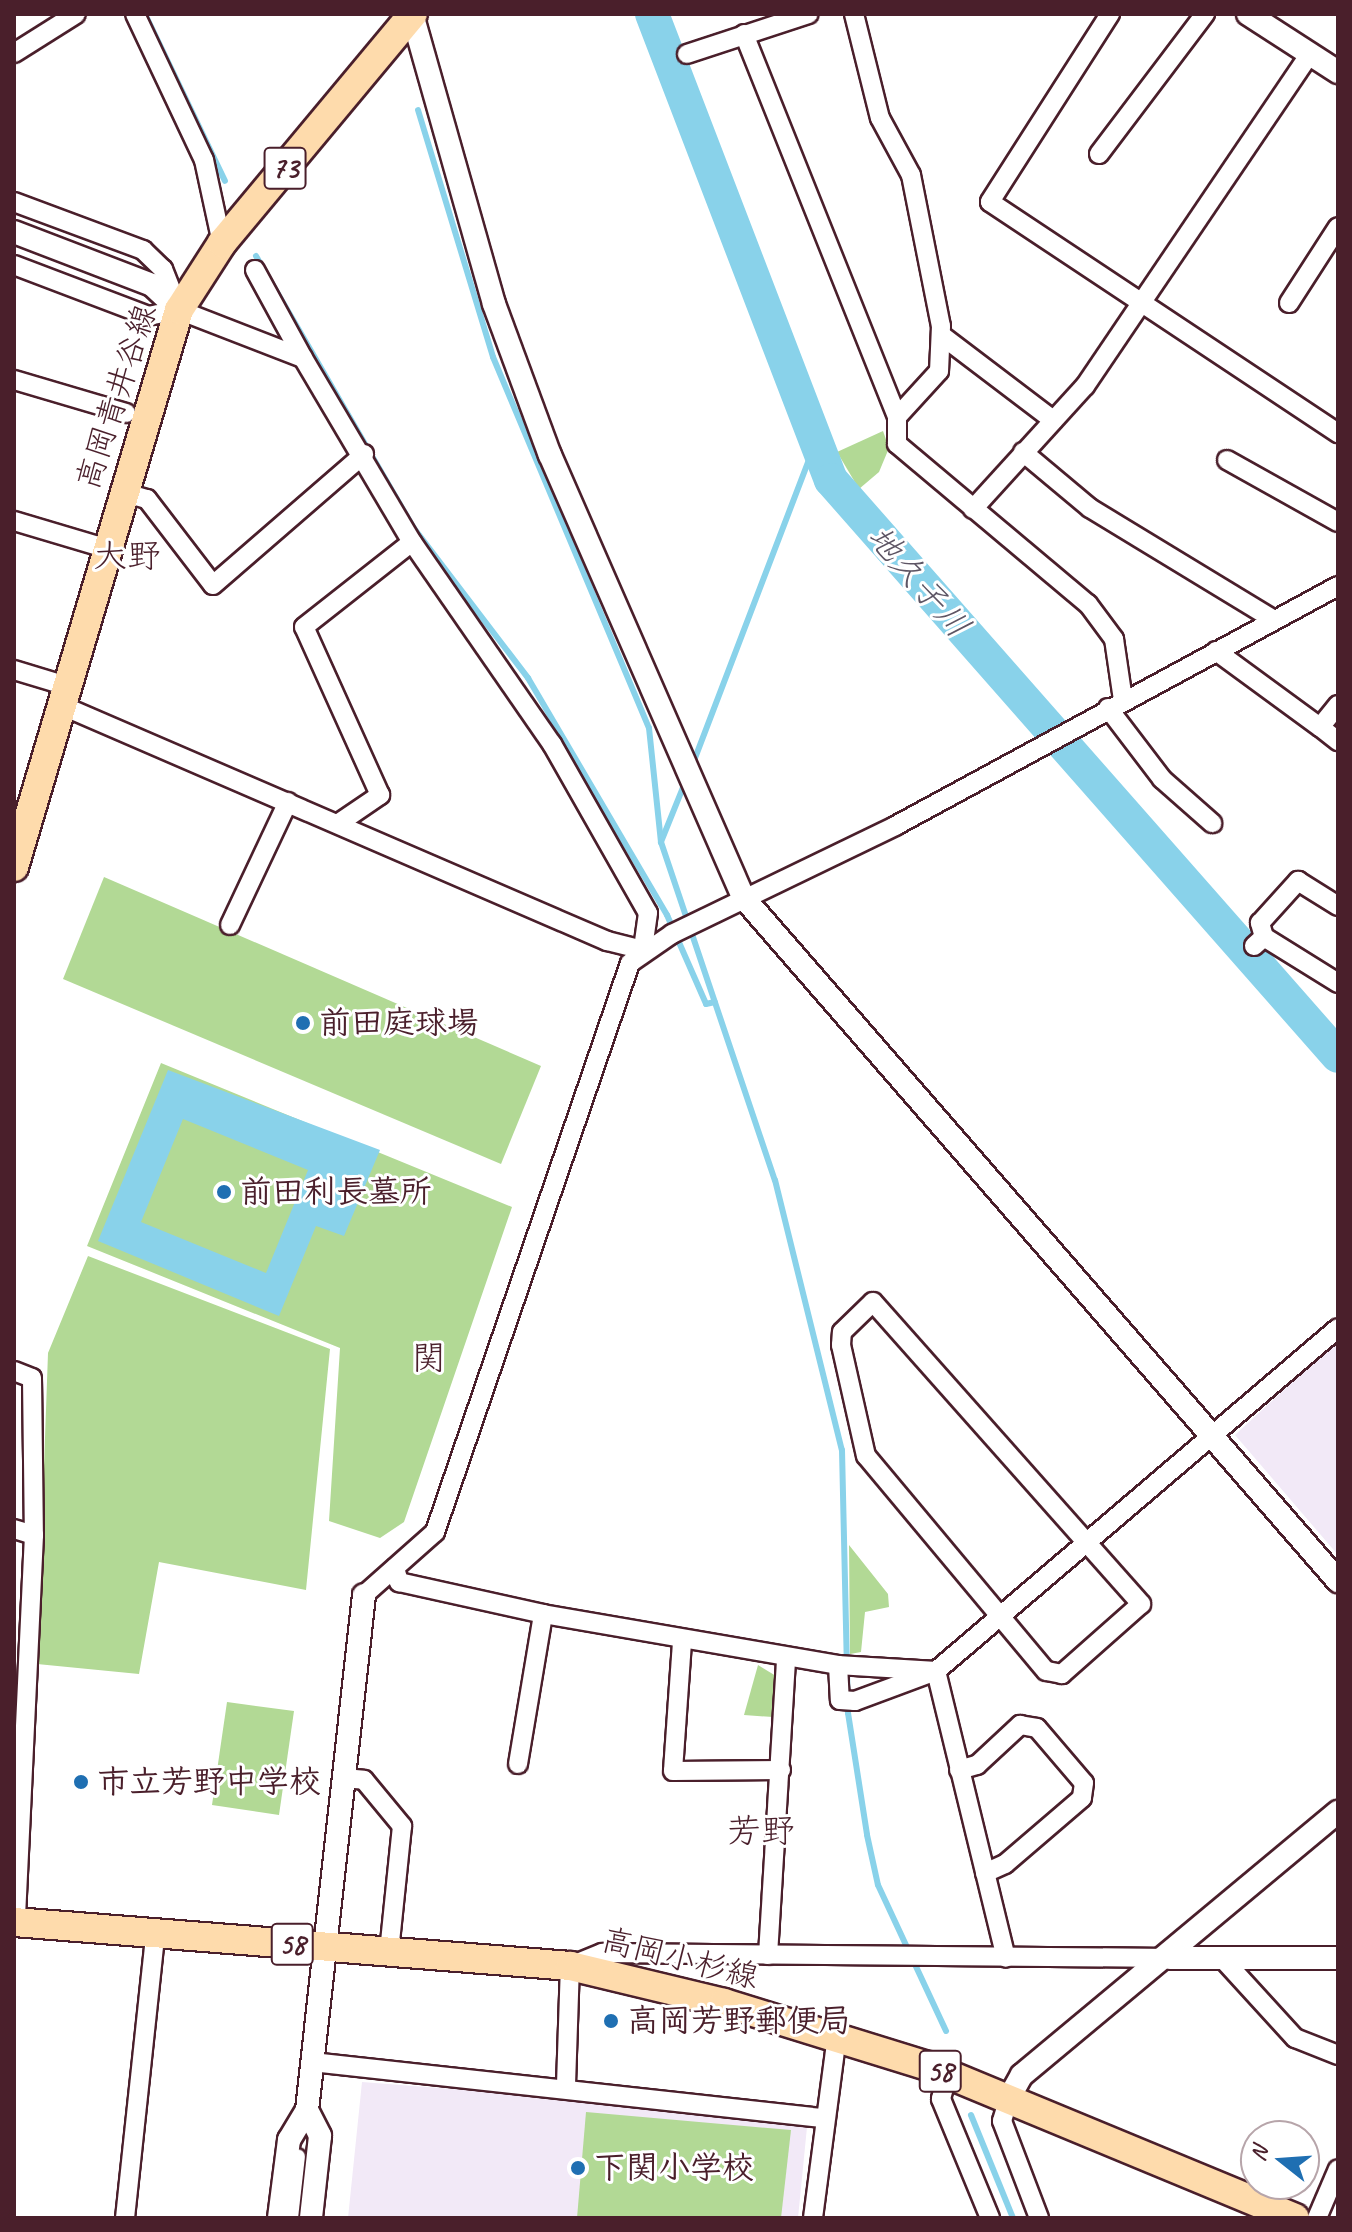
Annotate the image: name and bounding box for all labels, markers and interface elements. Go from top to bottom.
road number: 73 [263,142,307,194]
street label: 高岡青井谷線 [69,300,165,494]
water label: 地久子川 [859,516,979,646]
district label: 大野 [93,536,161,576]
place label: 前田庭球場 [319,1004,479,1042]
marker: 前田庭球場 [294,1014,312,1032]
place label: 前田利長墓所 [240,1173,432,1211]
marker: 前田利長墓所 [215,1183,233,1201]
district label: 関 [412,1338,446,1378]
place label: 市立芳野中学校 [97,1763,321,1801]
marker: 市立芳野中学校 [72,1773,90,1791]
district label: 芳野 [727,1811,795,1851]
road number: 58 [270,1918,314,1970]
street label: 高岡小杉線 [598,1921,762,1997]
place label: 高岡芳野郵便局 [627,2002,851,2040]
marker: 高岡芳野郵便局 [602,2012,620,2030]
road number: 58 [918,2045,962,2097]
north arrow [1240,2120,1320,2200]
text: N [1244,2143,1274,2164]
place label: 下関小学校 [594,2149,754,2187]
marker: 下関小学校 [569,2159,587,2177]

